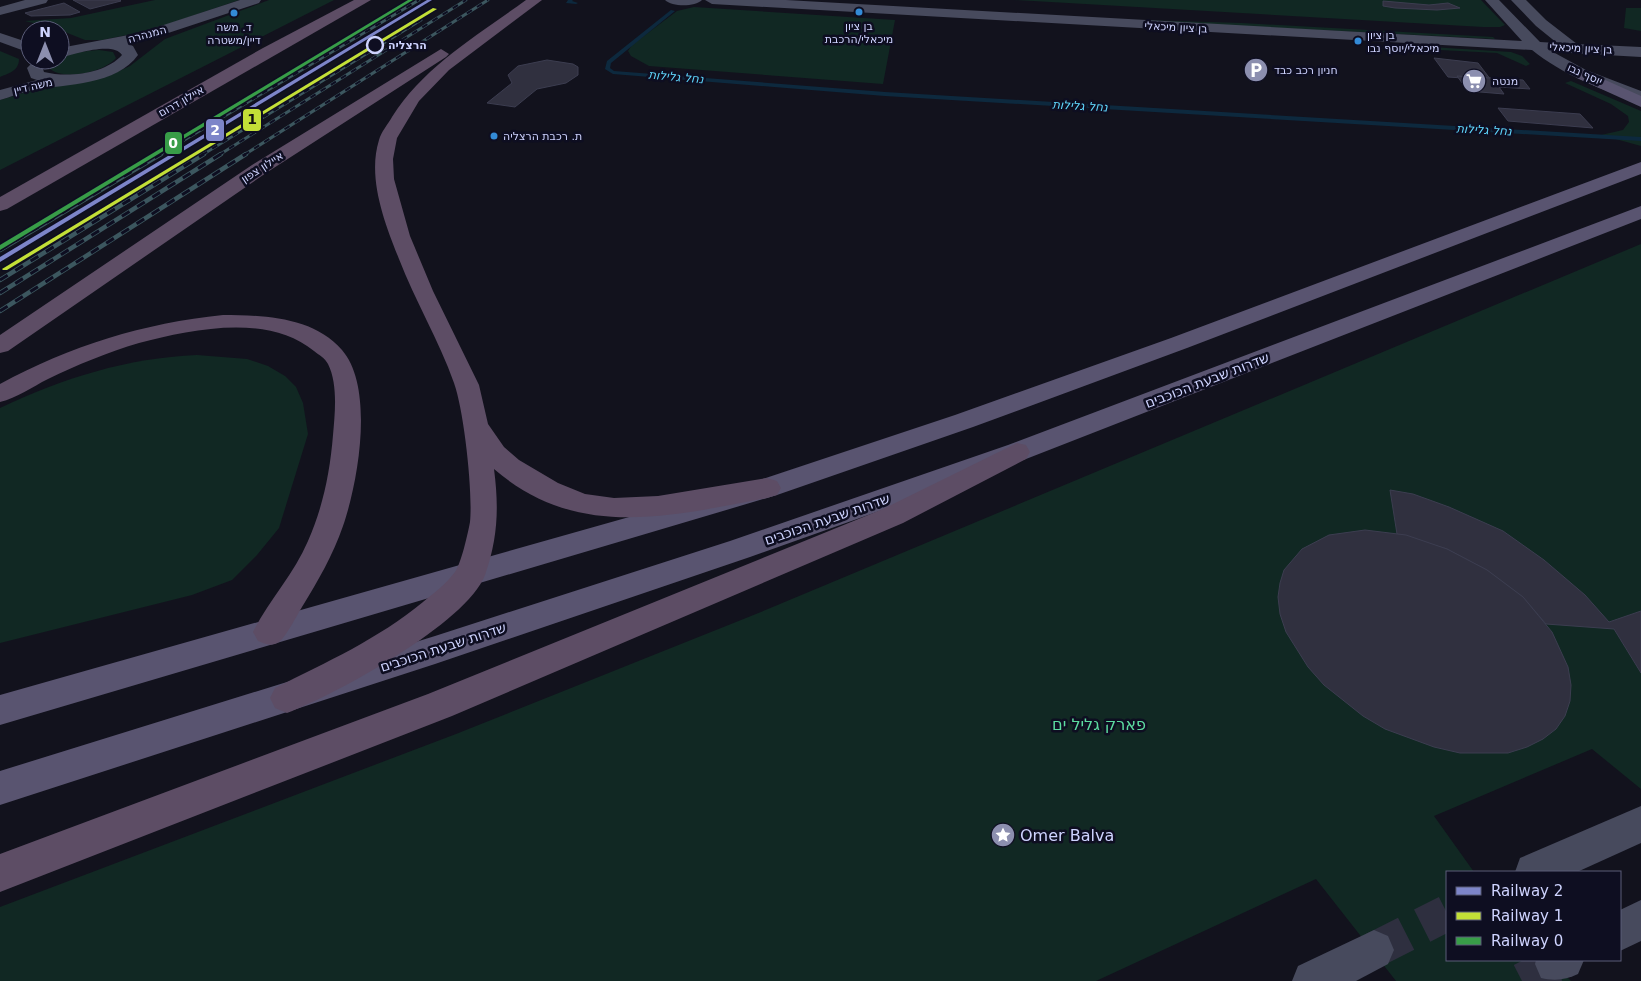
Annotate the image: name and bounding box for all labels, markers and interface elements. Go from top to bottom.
marker: בן ציון מיכאלי/הרכבת [854,7,864,17]
marker: ד. משה דיין/משטרה [229,8,239,18]
street label: בן ציון מיכאלי [1144,19,1208,36]
north arrow [20,20,70,70]
place label: בן ציון מיכאלי/הרכבת [825,20,893,46]
place label: ד. משה דיין/משטרה [207,21,261,47]
street label: המנהרה [126,23,168,46]
text: N [39,24,51,40]
place label: בן ציון מיכאלי/יוסף נבו [1367,29,1439,55]
marker: הרצליה [366,36,384,54]
marker: בן ציון מיכאלי/יוסף נבו [1353,36,1363,46]
place label: הרצליה [388,39,427,52]
street label: בן ציון מיכאלי [1549,40,1613,57]
parking icon: חניון רכב כבד [1243,57,1269,83]
street label: יוסף נבו [1565,61,1604,88]
place label: חניון רכב כבד [1274,64,1338,77]
water label: נחל גלילות [648,68,705,86]
supermarket icon: מנטה [1461,68,1487,94]
place label: מנטה [1492,75,1518,88]
street label: משה דיין [12,76,54,97]
street label: איילון דרום [156,83,206,120]
water label: נחל גלילות [1052,98,1108,114]
line badge: 1 [242,108,262,132]
text: 1 [247,111,257,127]
line badge: 2 [205,118,225,142]
text: 2 [210,122,220,138]
water label: נחל גלילות [1456,122,1512,138]
place label: ת. רכבת הרצליה [503,130,582,143]
line badge: 0 [164,131,183,155]
marker: ת. רכבת הרצליה [489,131,499,141]
text: 0 [168,135,178,151]
street label: איילון צפון [239,149,286,186]
street label: שדרות שבעת הכוכבים [1143,349,1271,411]
street label: שדרות שבעת הכוכבים [762,490,892,548]
street label: שדרות שבעת הכוכבים [378,619,508,675]
park label: פארק גליל ים [1052,715,1146,734]
place icon: Omer Balva [990,822,1016,848]
place label: Omer Balva [1020,826,1114,845]
legend [1446,871,1621,961]
text: Railway 2 [1491,882,1563,900]
text: Railway 1 [1491,907,1563,925]
text: Railway 0 [1491,932,1563,950]

